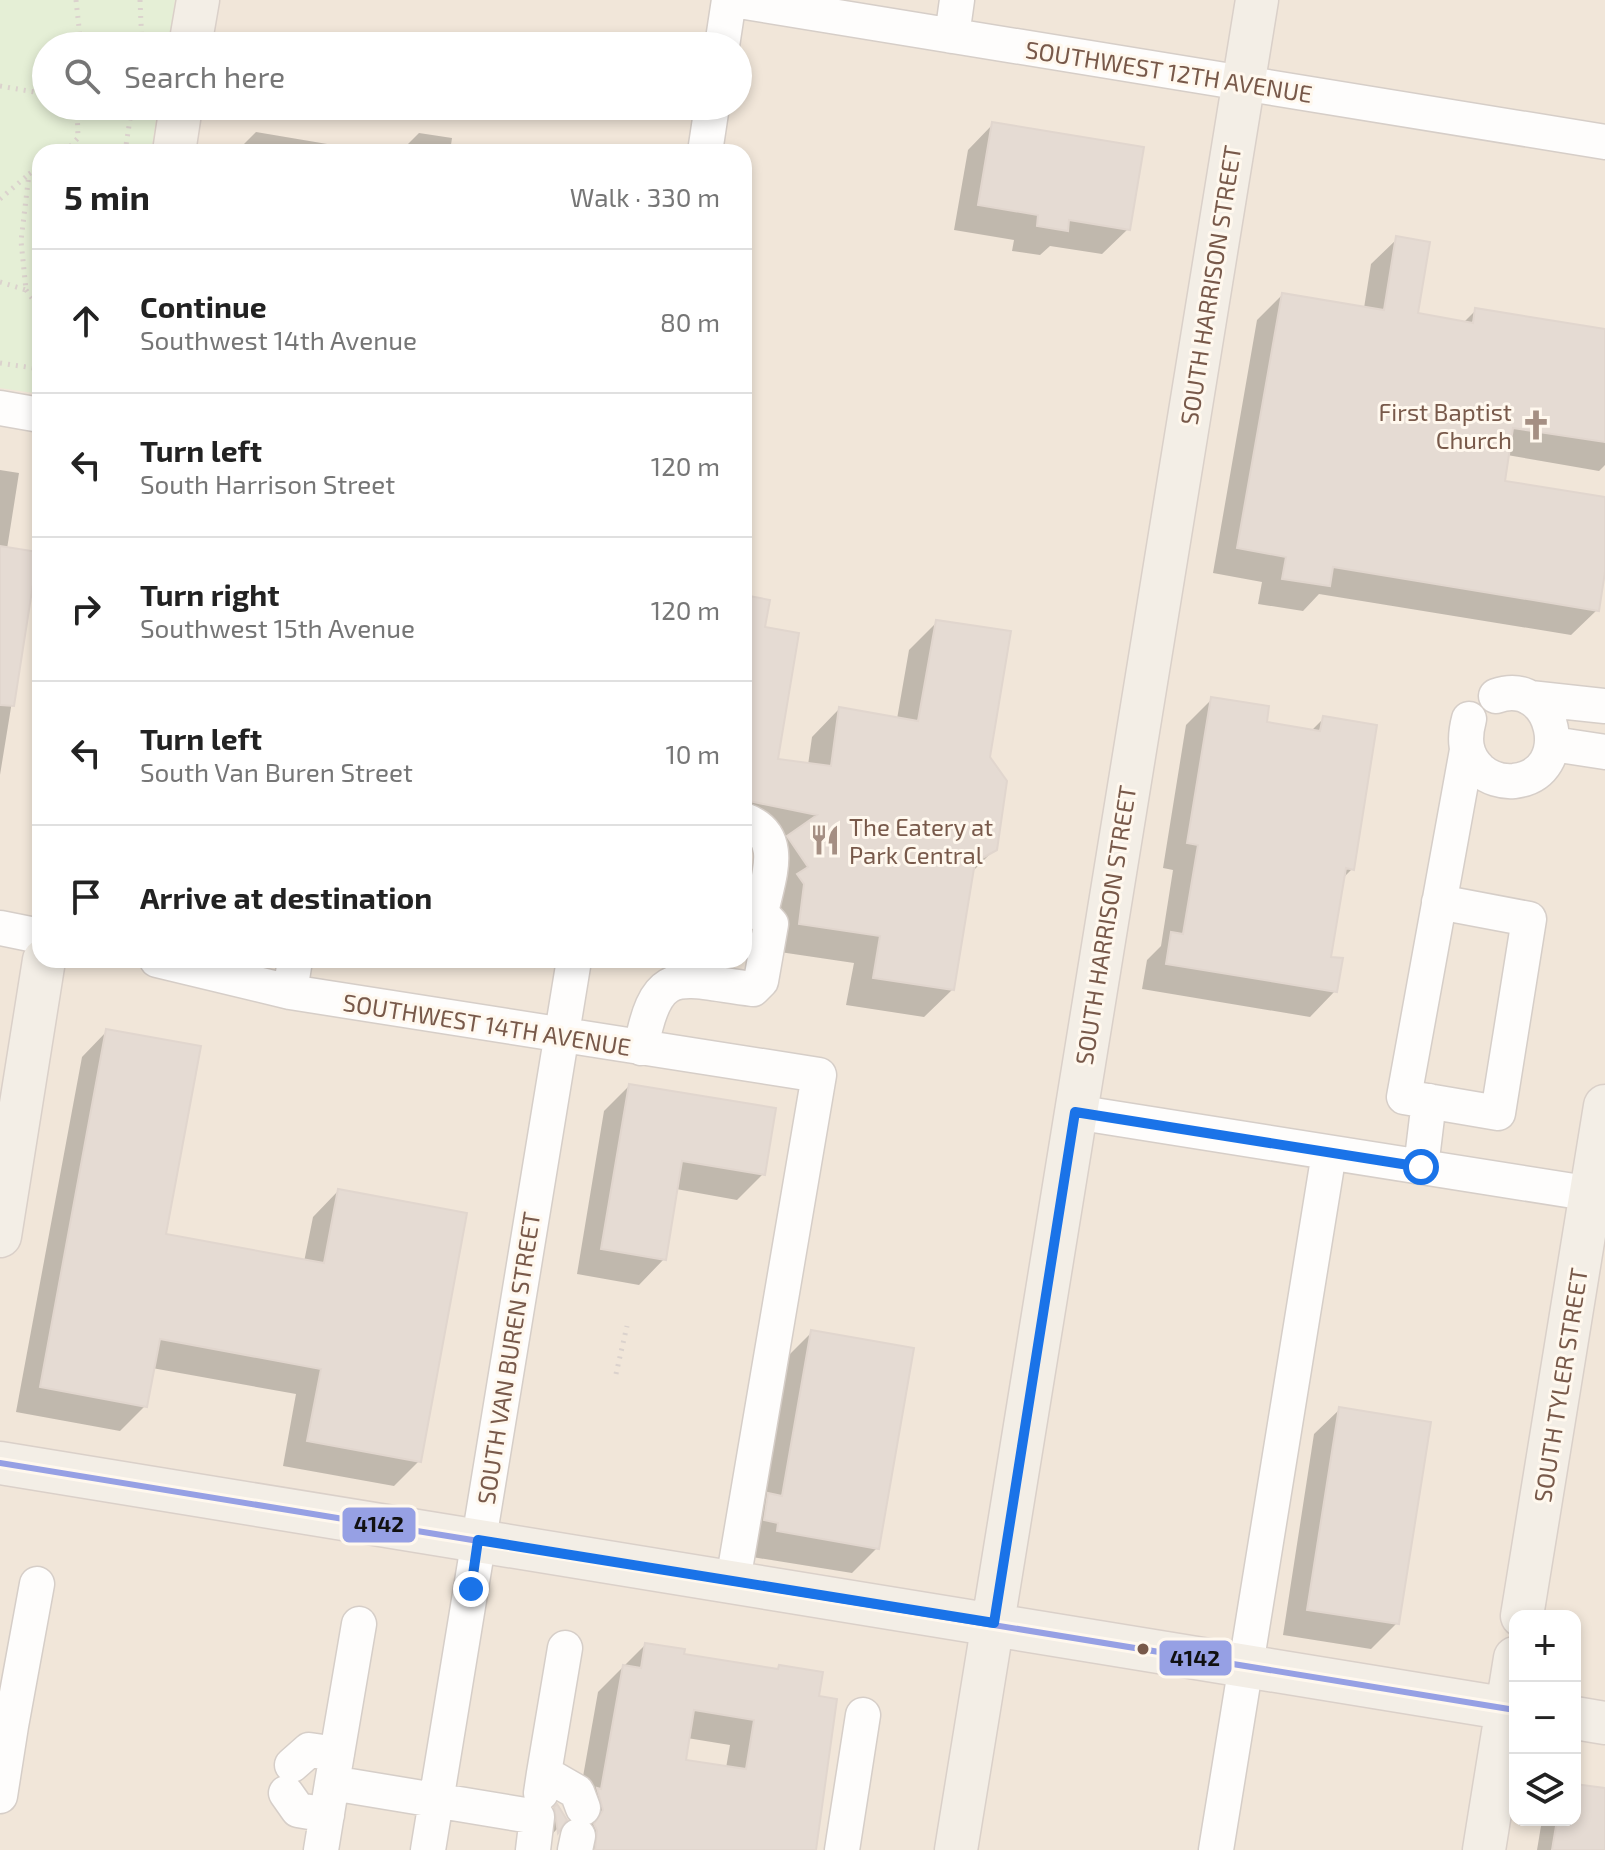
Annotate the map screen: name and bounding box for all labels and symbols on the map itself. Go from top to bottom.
street label: SOUTHWEST 12TH AVENUE [1023,34,1315,108]
street label: SOUTH HARRISON STREET [1174,143,1246,427]
place label: First Baptist Church [1378,397,1512,454]
church icon: First Baptist Church [1519,408,1553,442]
street label: SOUTH HARRISON STREET [1069,783,1141,1067]
place label: The Eatery at Park Central [849,812,993,869]
restaurant icon: The Eatery at Park Central [808,823,842,857]
street label: SOUTHWEST 14TH AVENUE [341,987,633,1061]
route start [1403,1149,1439,1185]
street label: SOUTH VAN BUREN STREET [471,1210,545,1506]
street label: SOUTH TYLER STREET [1527,1266,1593,1504]
line badge: 4142 [341,1506,417,1544]
text: 4142 [354,1510,404,1536]
route end [453,1571,489,1607]
line badge: 4142 [1158,1639,1233,1677]
unlabelled marker [1135,1641,1151,1657]
text: 4142 [1170,1644,1220,1670]

